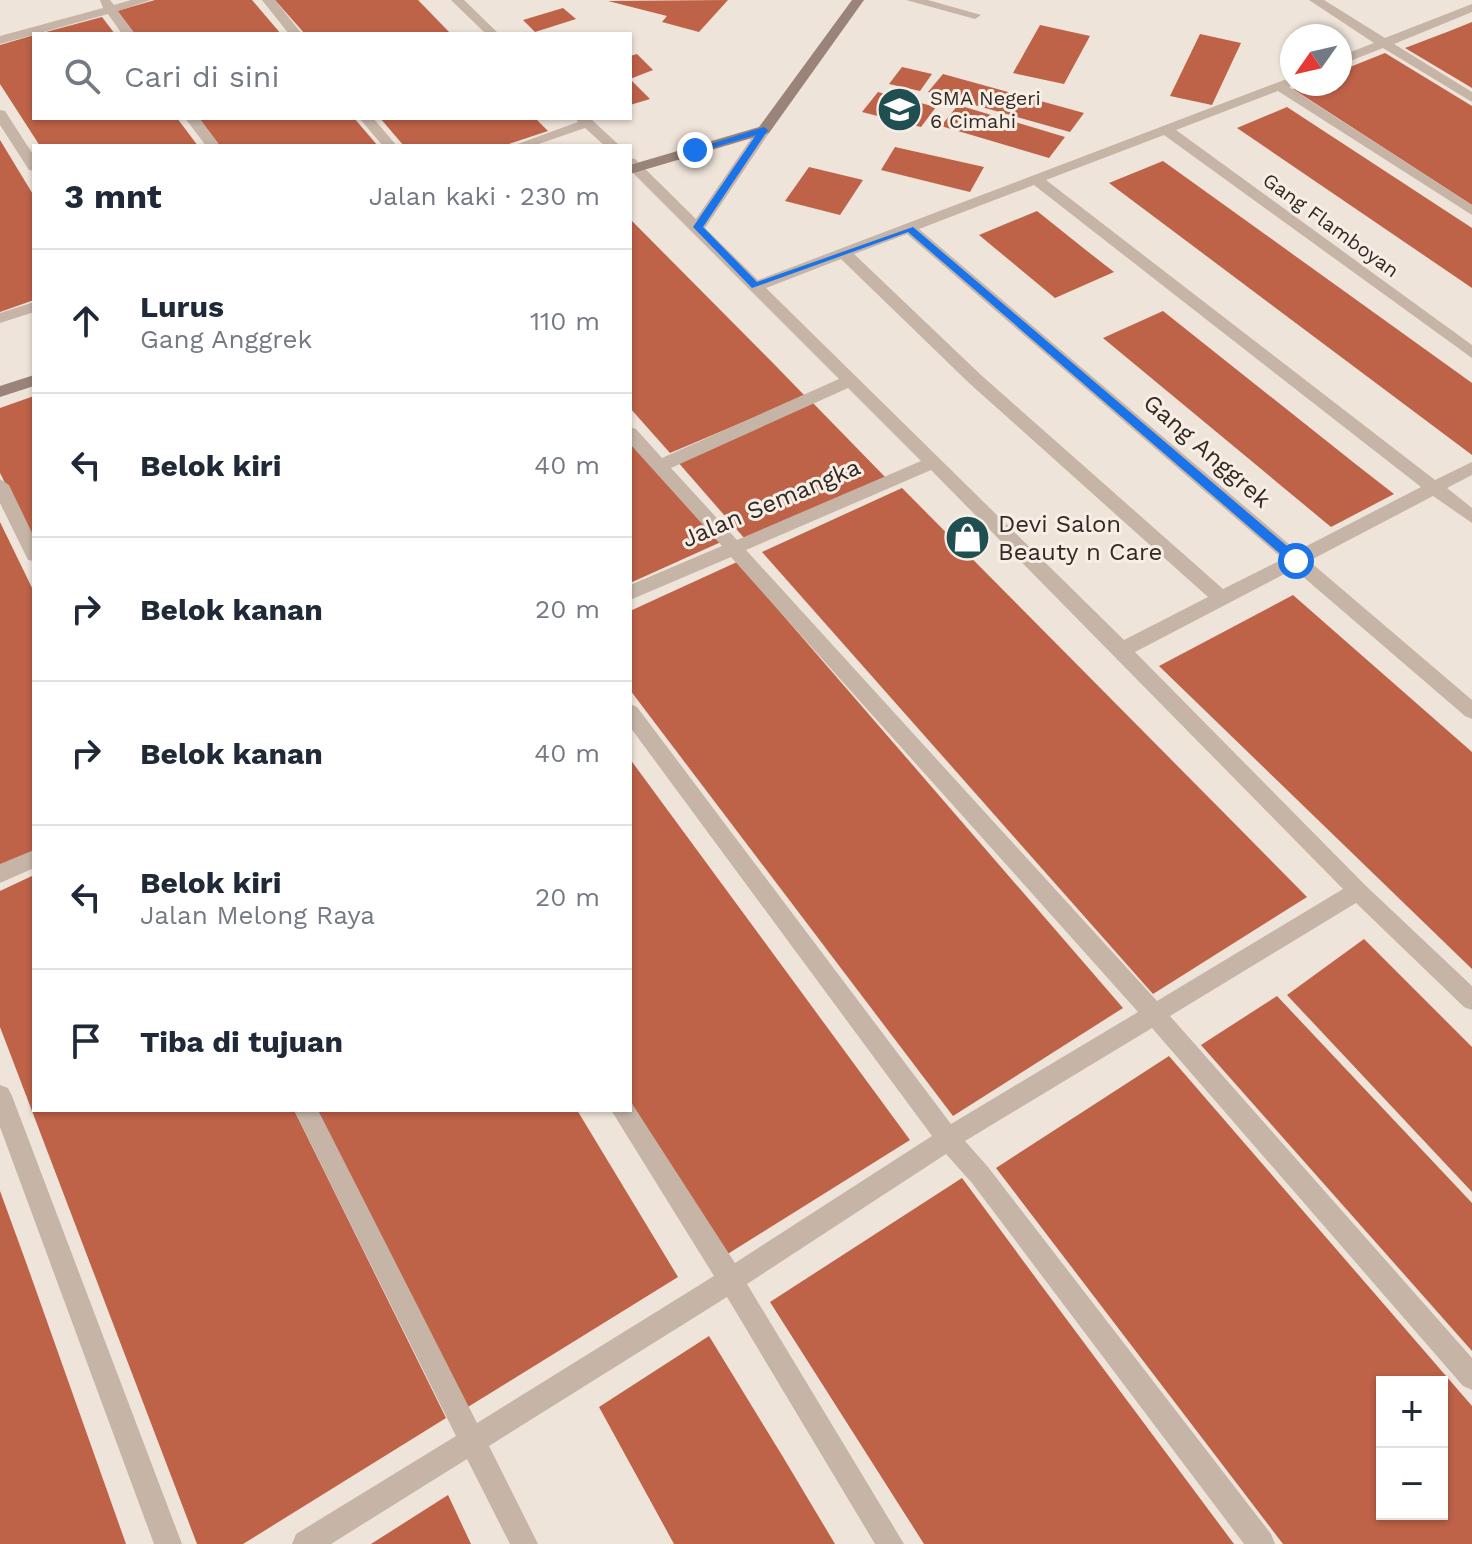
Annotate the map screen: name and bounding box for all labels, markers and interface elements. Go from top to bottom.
north arrow [1280,24,1352,96]
search box [32,32,632,120]
icon: search [60,54,104,98]
text: Cari di sini [124,59,279,94]
school or university icon: SMA Negeri 6 Cimahi [875,85,923,133]
place label: SMA Negeri 6 Cimahi [930,86,1041,133]
route end [677,132,713,168]
street label: Gang Flamboyan [1258,168,1404,282]
text: 3 mnt [64,176,162,216]
text: Jalan kaki · 230 m [369,181,600,211]
text: Lurus [140,289,224,324]
icon: ahead [64,299,108,343]
text: 110 m [530,306,600,336]
text: Gang Anggrek [140,324,312,354]
street label: Gang Anggrek [1138,388,1276,514]
icon: left [64,443,108,487]
text: Belok kiri [140,448,282,483]
text: 40 m [534,450,600,480]
street label: Jalan Semangka [678,453,864,553]
place label: Devi Salon Beauty n Care [998,510,1162,566]
shop icon: Devi Salon Beauty n Care [943,514,991,562]
route start [1278,543,1314,579]
icon: right [64,587,108,631]
text: Belok kanan [140,592,323,627]
text: 20 m [535,594,600,624]
icon: right [64,731,108,775]
text: Belok kanan [140,736,323,771]
text: 40 m [534,738,600,768]
text: Belok kiri [140,865,282,900]
icon: left [64,875,108,919]
text: 20 m [535,882,600,912]
text: Jalan Melong Raya [140,900,375,930]
icon: arrive [64,1019,108,1063]
text: Tiba di tujuan [140,1024,343,1059]
map controls [1376,1376,1448,1520]
button: + [1376,1376,1448,1448]
button: − [1376,1448,1448,1520]

